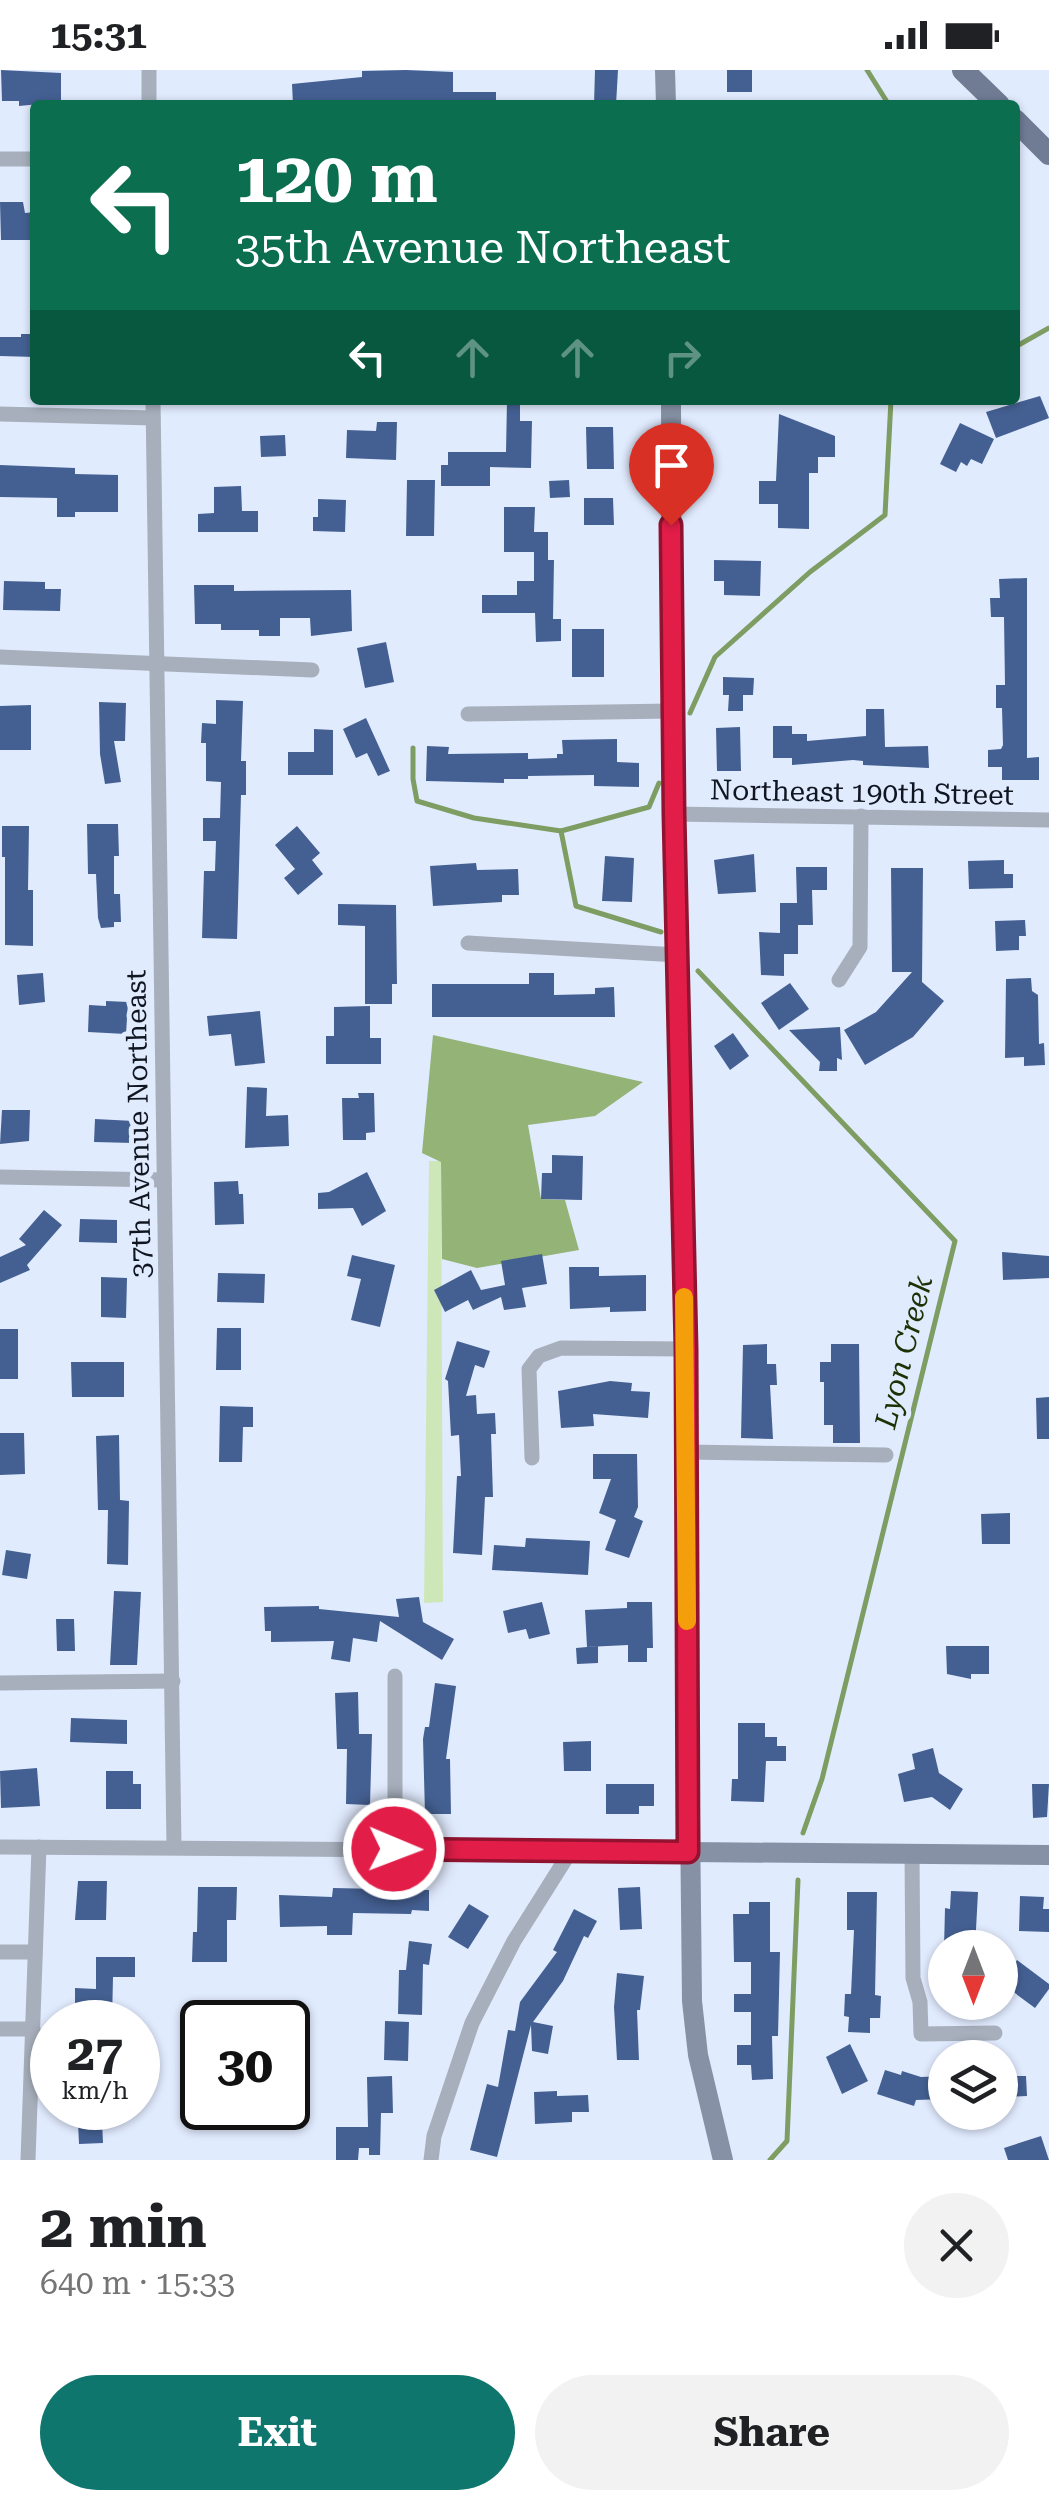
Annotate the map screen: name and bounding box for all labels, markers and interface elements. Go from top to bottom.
text: 15:31 [50,13,147,57]
text: 120 m [235,137,438,219]
icon: left [70,140,200,270]
text: 35th Avenue Northeast [235,221,731,274]
icon: left [340,330,395,385]
icon: ahead [445,330,500,385]
icon: ahead [550,330,605,385]
icon: right [655,330,710,385]
pin [629,423,714,526]
icon: arrive [644,438,699,493]
street label: Northeast 190th Street [710,773,1014,812]
street label: 37th Avenue Northeast [119,970,158,1278]
water label: Lyon Creek [867,1271,940,1433]
position arrow [342,1797,446,1901]
north arrow [928,1930,1018,2020]
map controls [928,1930,1018,2130]
speed limit sign: 30 [180,2000,310,2130]
text: 27 [67,2024,123,2082]
button: layers [928,2040,1018,2130]
text: km/h [62,2076,128,2105]
text: 2 min [40,2191,207,2262]
button: close [904,2193,1009,2298]
text: 640 m · 15:33 [40,2264,235,2302]
button: Exit [40,2375,515,2490]
button: Share [535,2375,1009,2490]

